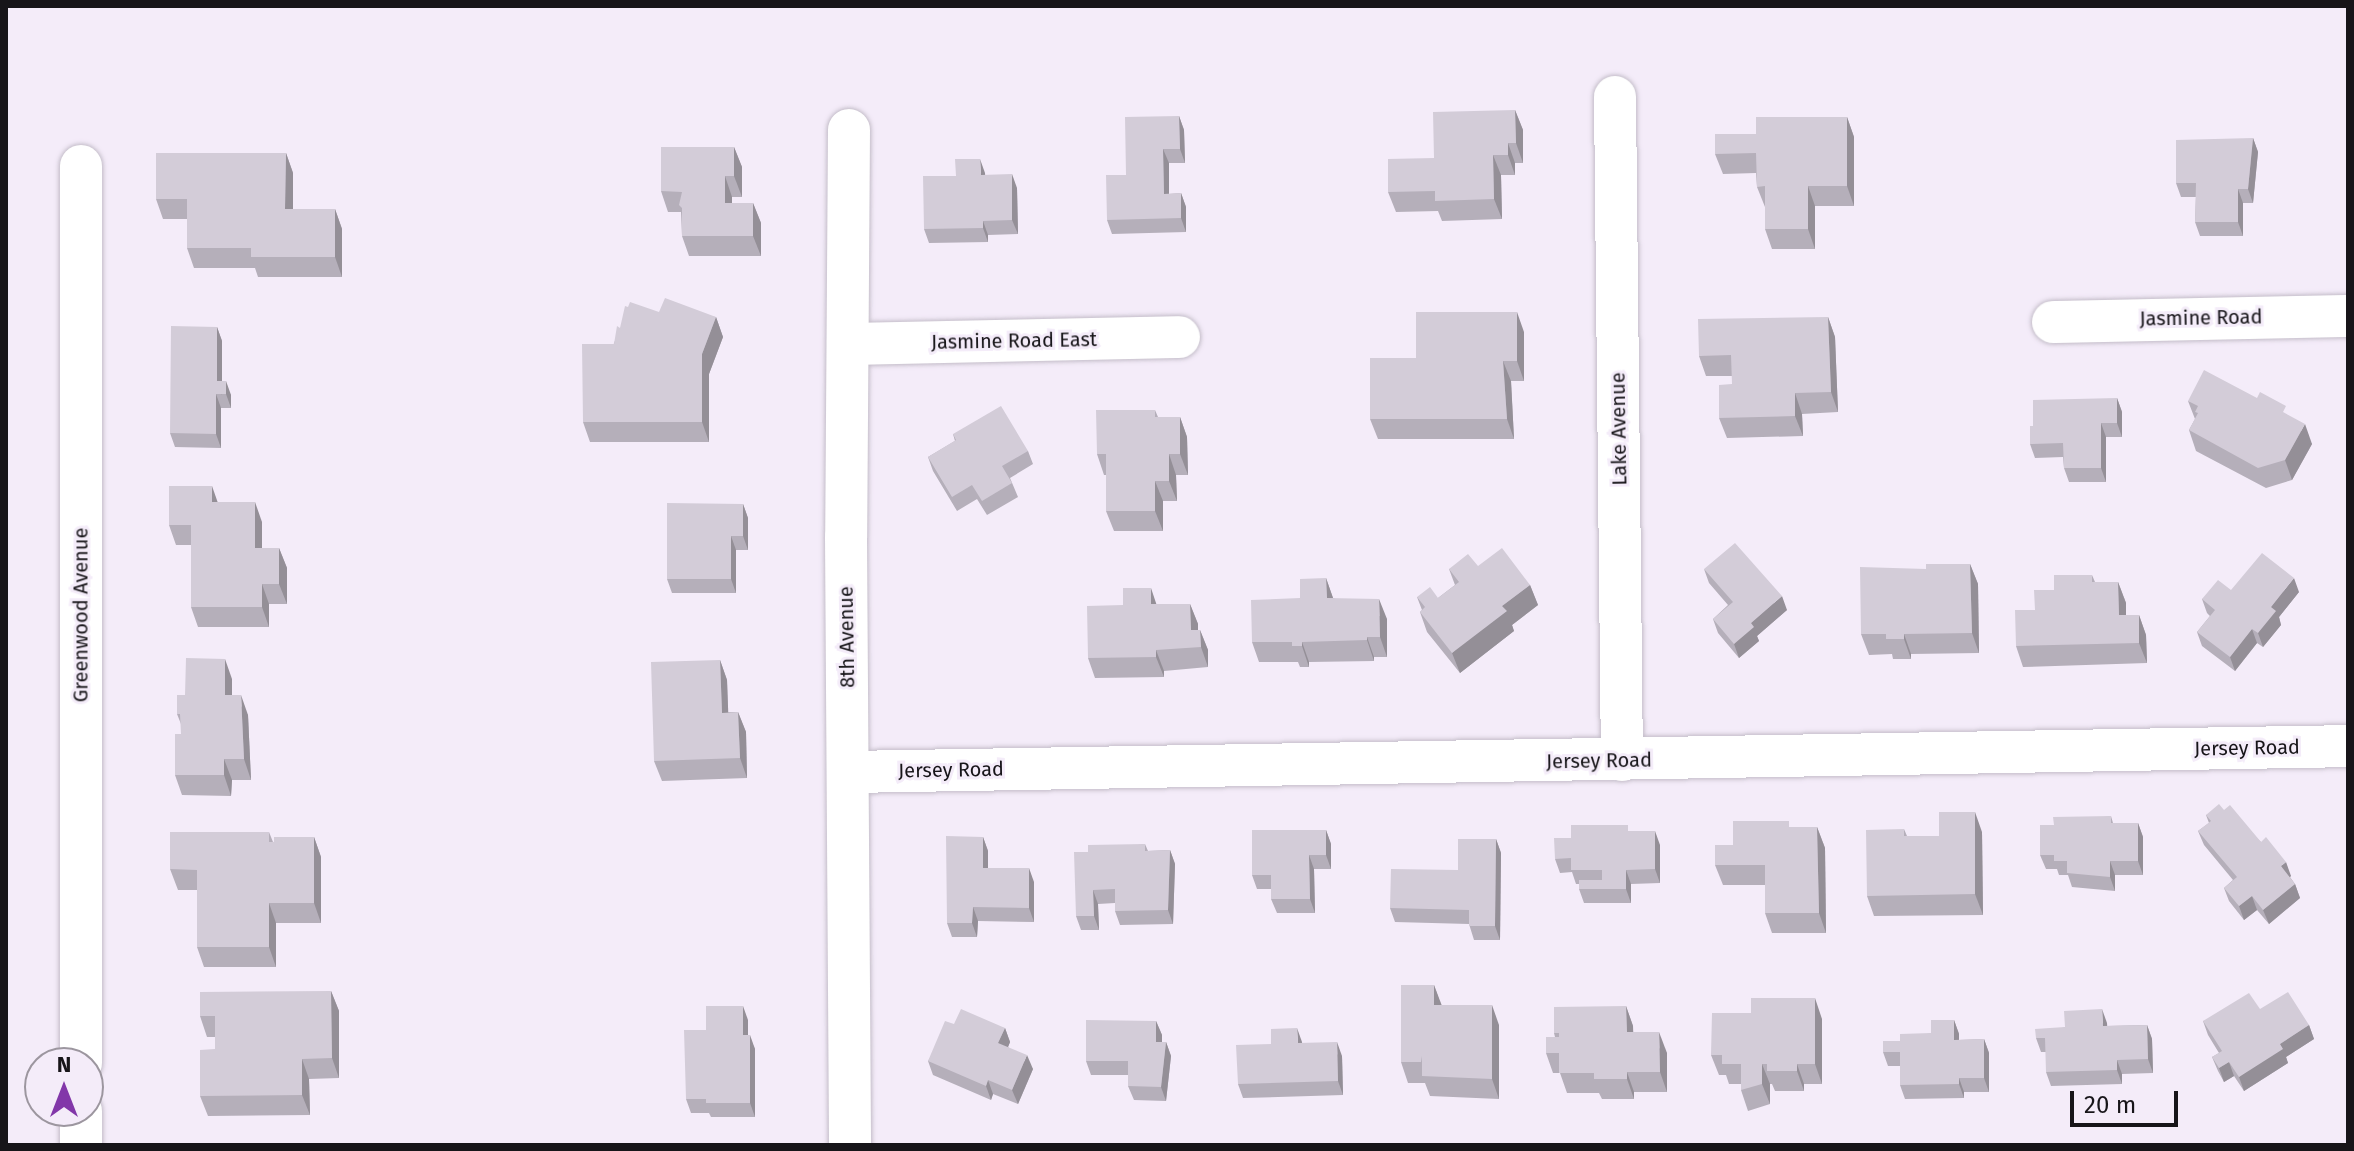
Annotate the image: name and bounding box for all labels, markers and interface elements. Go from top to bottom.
street label: Jasmine Road [2139,305,2263,331]
street label: Jasmine Road East [931,328,1097,354]
street label: Lake Avenue [1606,372,1632,486]
street label: Greenwood Avenue [69,528,93,702]
street label: 8th Avenue [834,586,860,688]
street label: Jersey Road [2194,735,2300,761]
street label: Jersey Road [1546,748,1652,774]
street label: Jersey Road [898,757,1004,783]
north arrow [24,1047,104,1127]
text: N [57,1051,71,1078]
scale bar [2074,1075,2182,1125]
text: 20 m [2084,1091,2136,1119]

